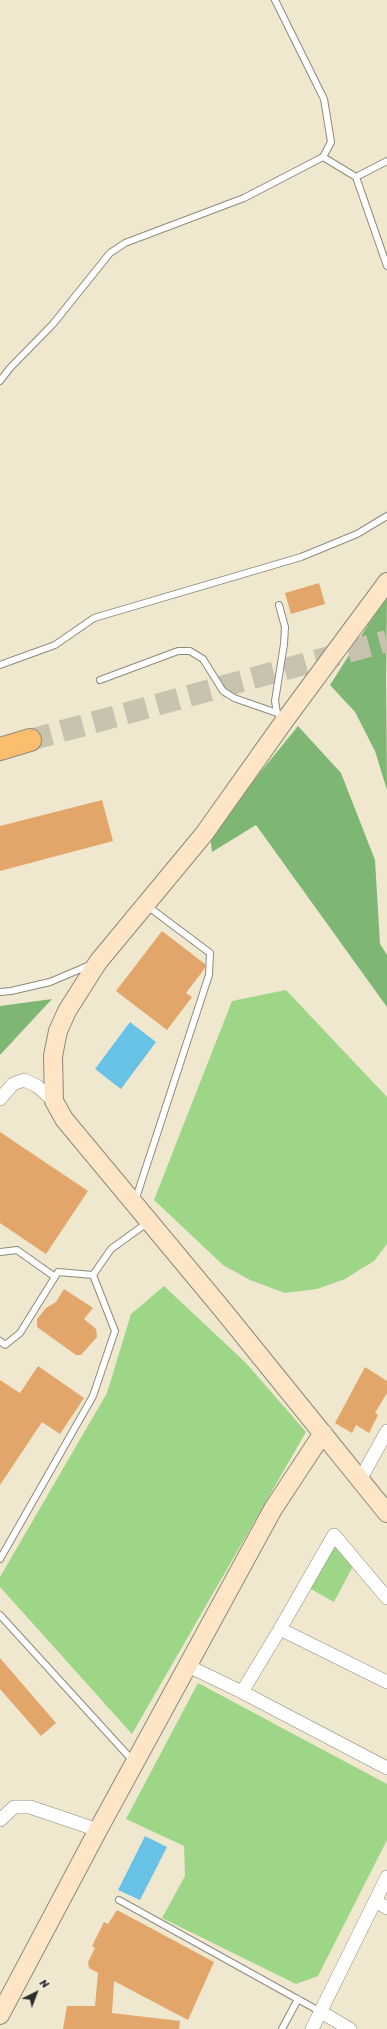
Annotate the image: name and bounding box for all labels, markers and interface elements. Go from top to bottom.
north arrow [16,1973,56,2013]
text: N [35,1974,54,1993]

